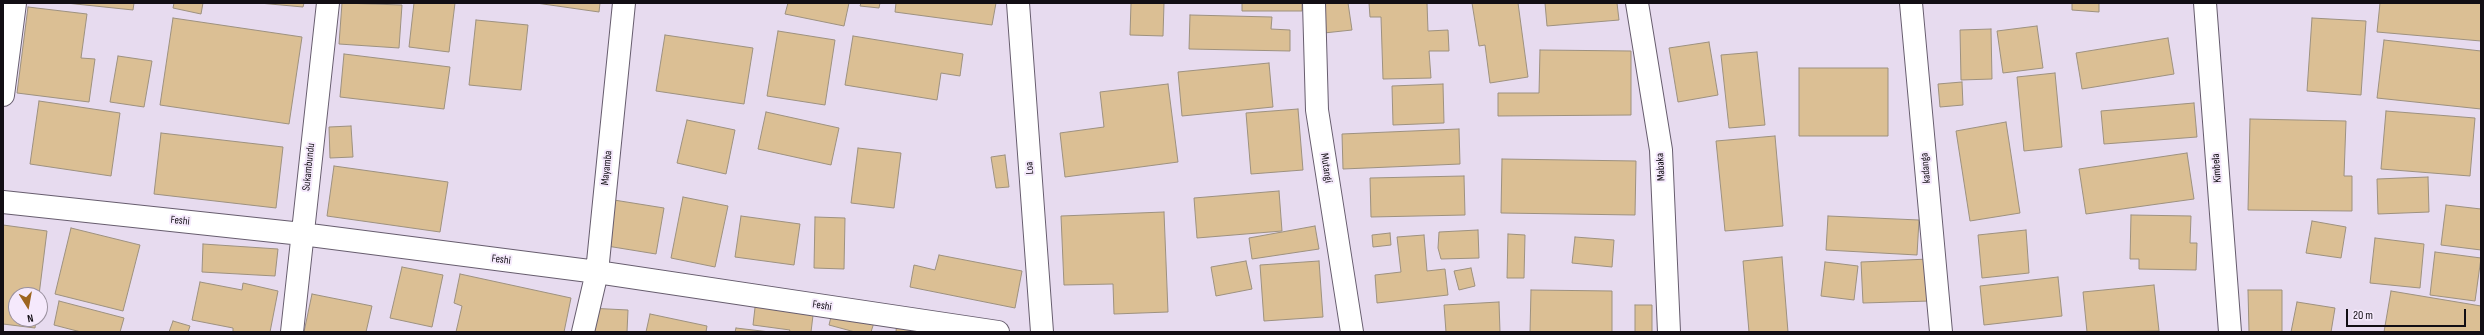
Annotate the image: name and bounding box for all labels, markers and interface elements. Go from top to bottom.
street label: Sukambundu [300,143,318,191]
street label: Mayamba [599,150,615,186]
street label: Mutangi [1317,152,1335,184]
street label: kadanga [1918,152,1934,184]
street label: Mabaka [1654,153,1668,181]
street label: Kimbela [2209,153,2225,183]
street label: Loa [1023,161,1037,175]
street label: Feshi [170,213,190,229]
street label: Feshi [491,252,511,268]
north arrow [8,287,48,327]
street label: Feshi [812,298,832,314]
scale bar [2348,301,2468,327]
text: 20 m [2353,308,2373,323]
text: N [26,311,34,325]

